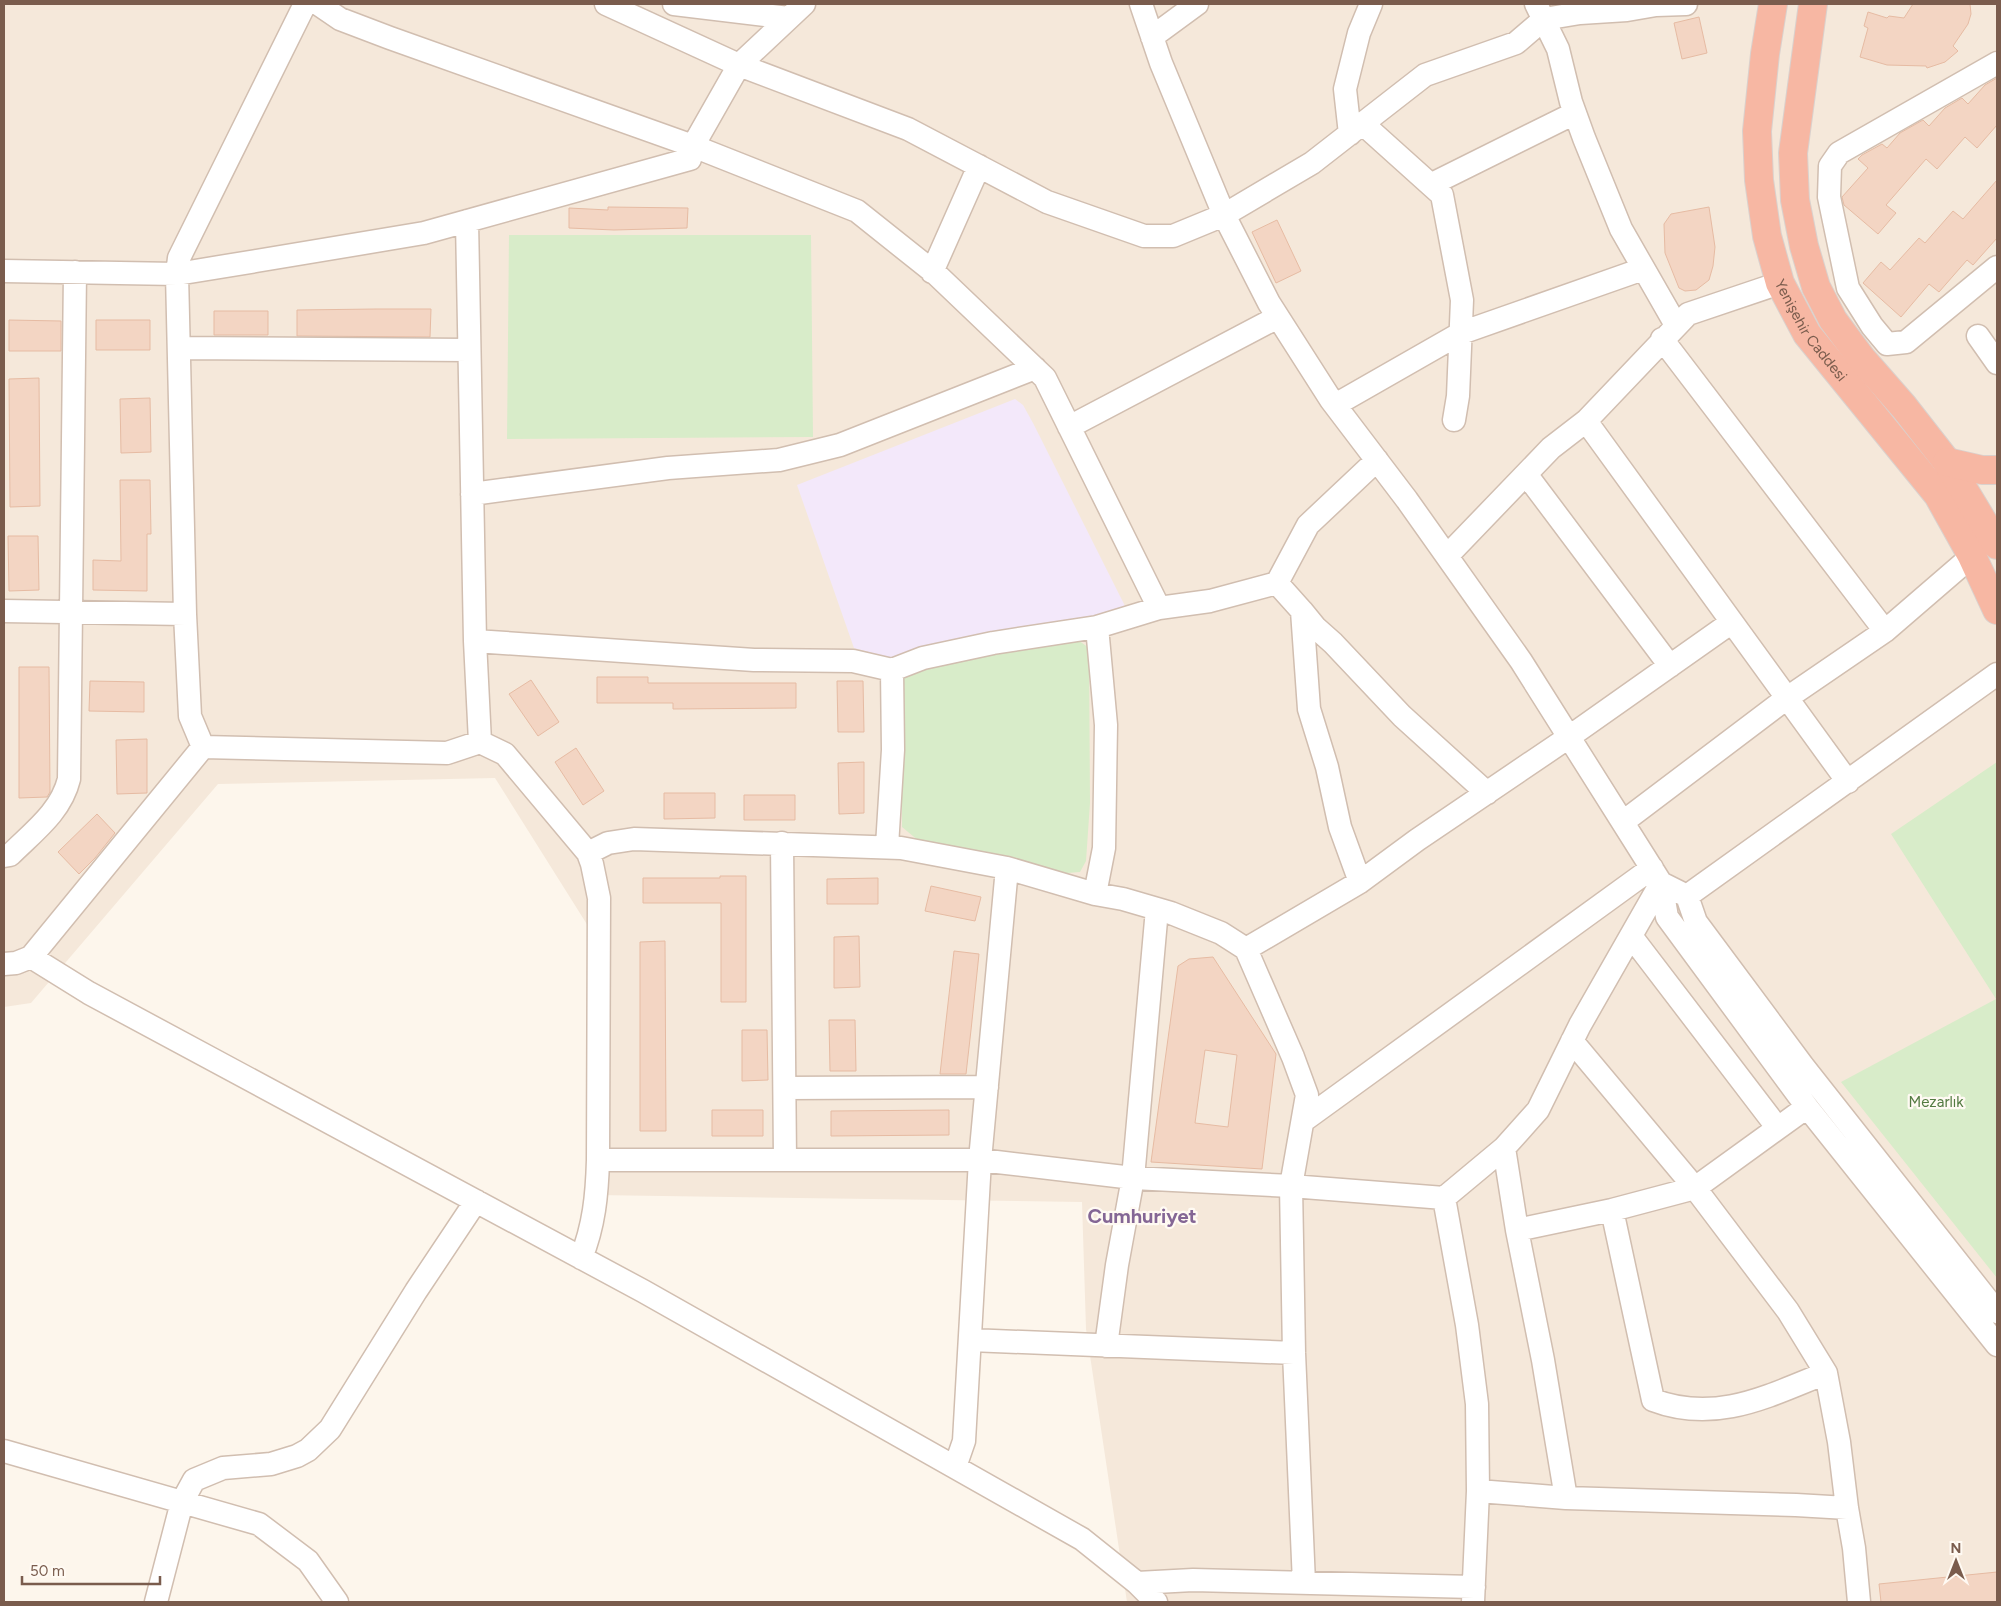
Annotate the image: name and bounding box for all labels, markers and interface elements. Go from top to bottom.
street label: Yenişehir Caddesi [1771,276,1851,385]
park label: Mezarlık [1908,1093,1964,1111]
district label: Cumhuriyet [1087,1204,1197,1228]
north arrow [1931,1536,1981,1586]
text: N [1951,1540,1961,1557]
scale bar [22,1554,160,1586]
text: 50 m [30,1562,65,1580]

